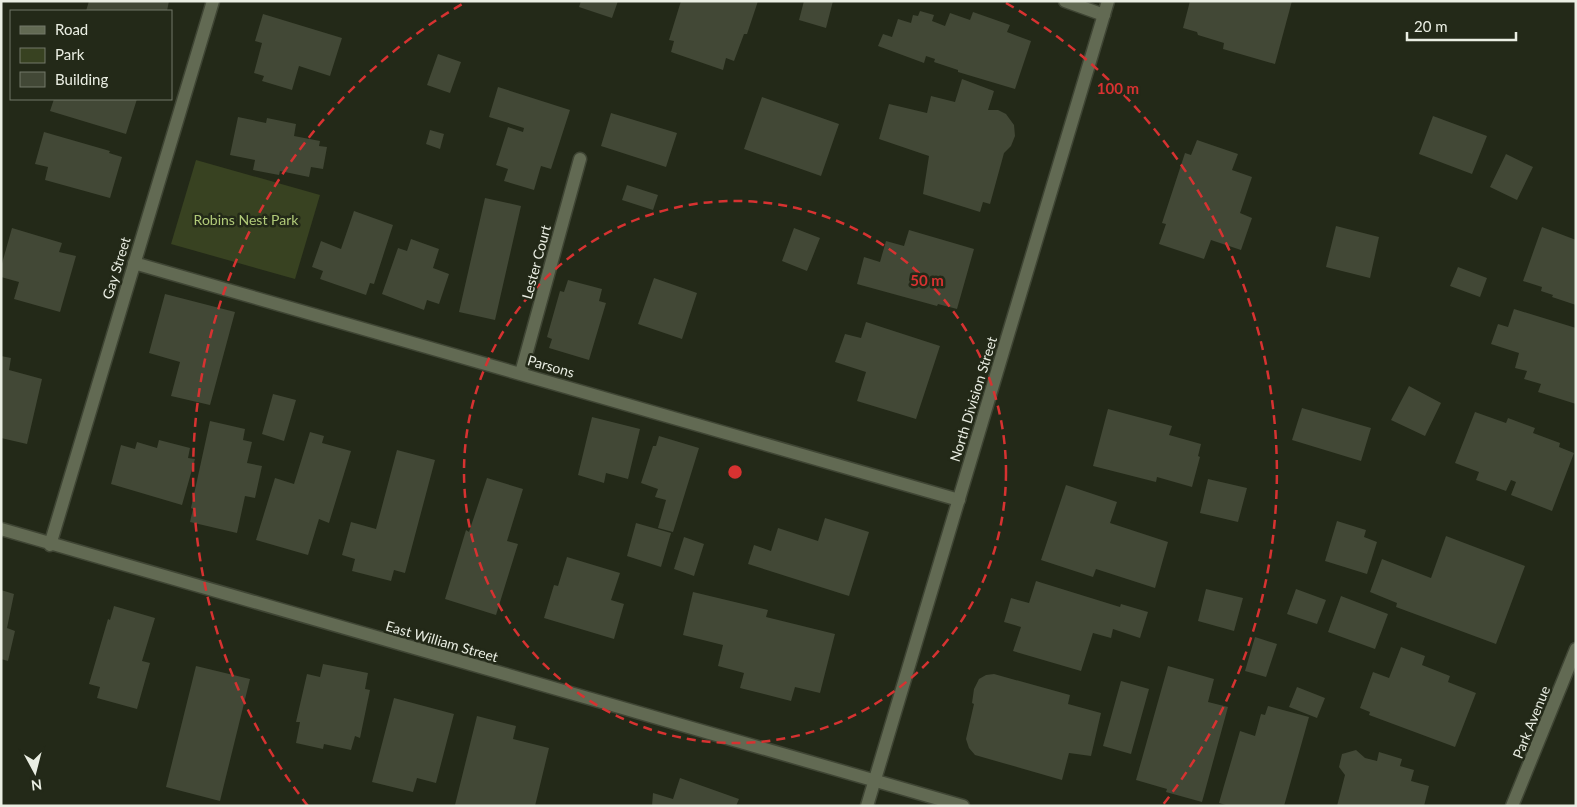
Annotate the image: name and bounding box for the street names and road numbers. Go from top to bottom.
street label: Lester Court [518,223,554,301]
street label: Gay Street [98,235,134,301]
street label: North Division Street [946,334,1000,464]
street label: Parsons [526,351,576,381]
street label: East William Street [384,617,500,665]
street label: Park Avenue [1509,683,1553,761]

